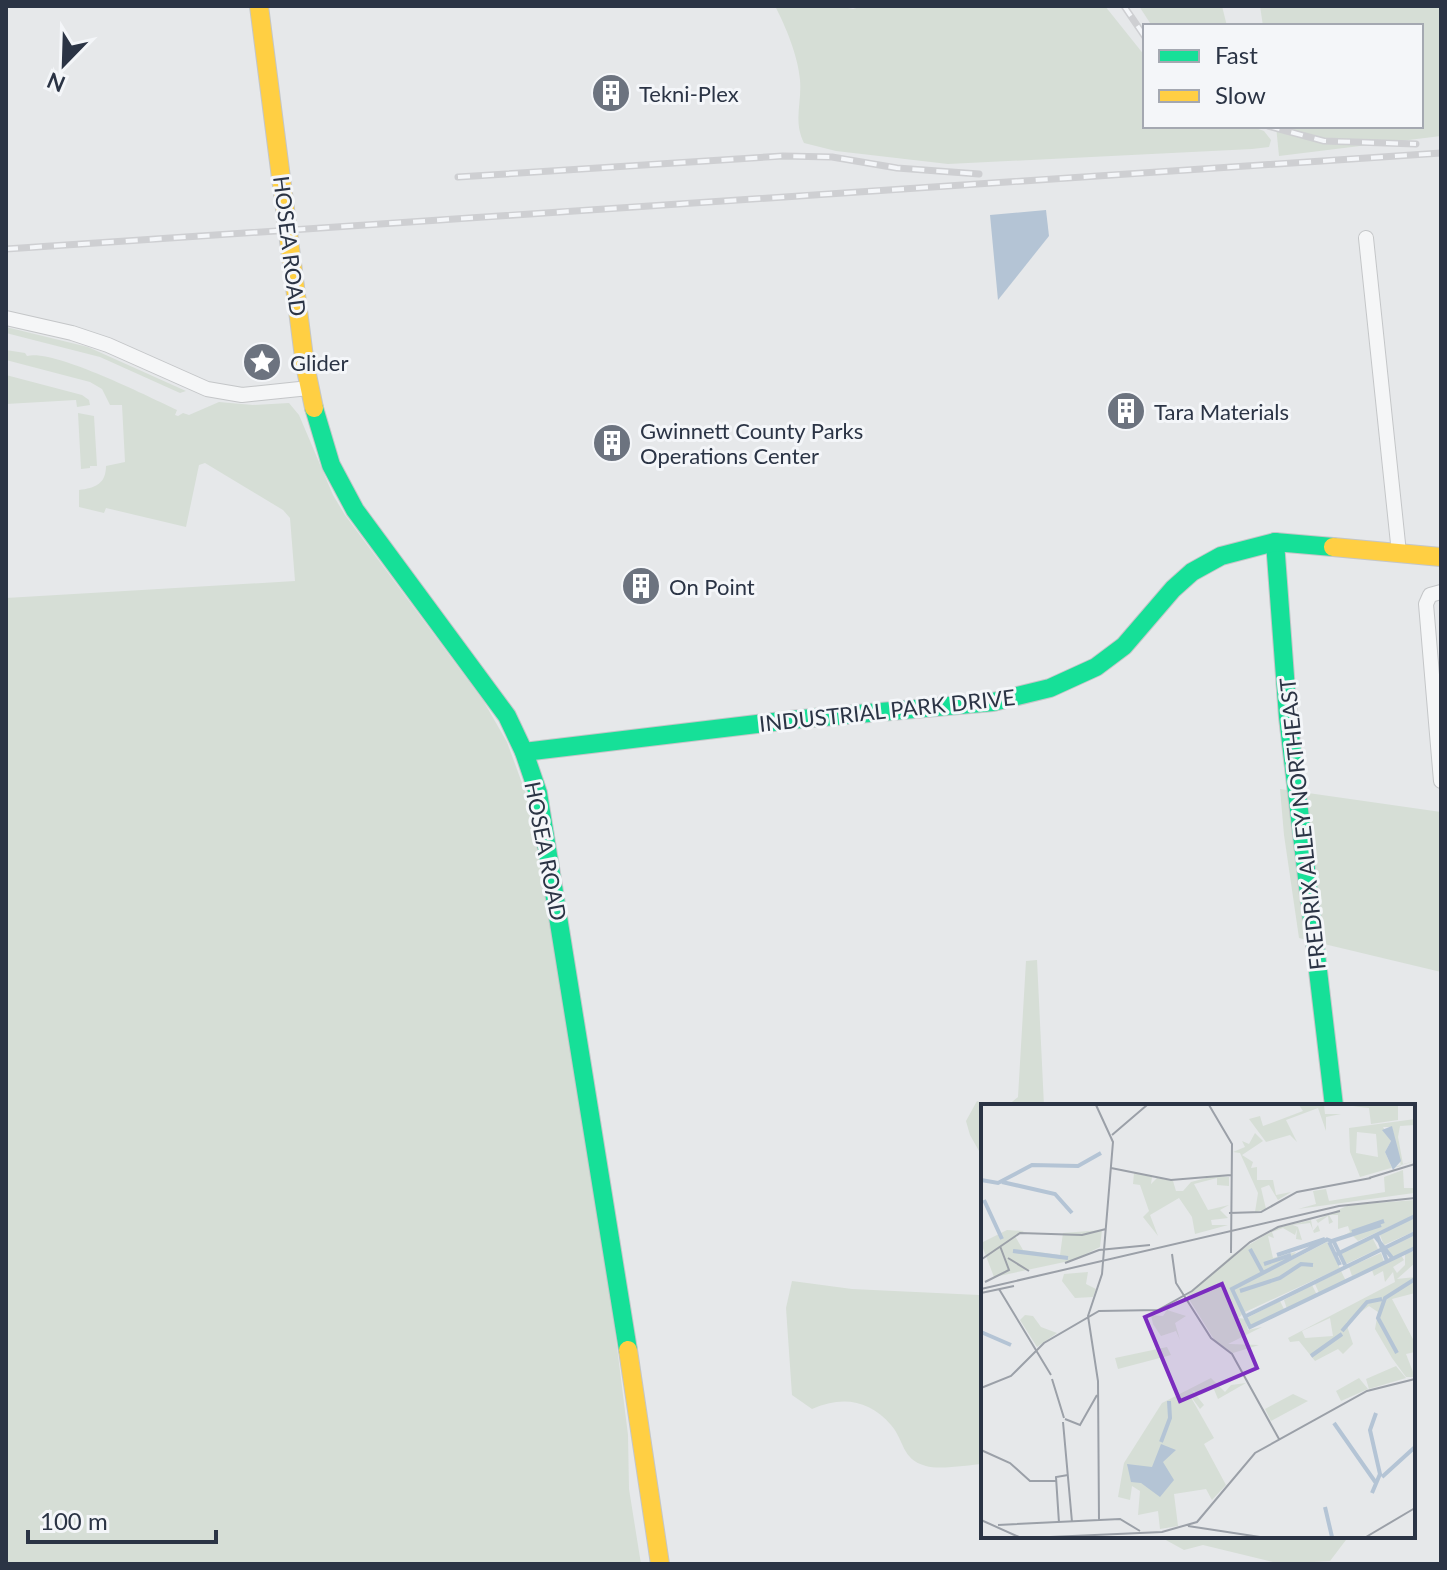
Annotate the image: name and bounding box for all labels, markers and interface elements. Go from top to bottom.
north arrow [24,24,104,104]
legend [1143,24,1423,128]
text: Fast [1215,40,1258,69]
text: N [43,67,69,99]
building icon: Tekni-Plex [590,72,632,114]
place label: Tekni-Plex [639,80,739,107]
text: Slow [1215,80,1266,109]
street label: HOSEA ROAD [268,174,312,318]
place icon: Glider [241,341,283,383]
place label: Glider [290,349,348,376]
building icon: Tara Materials [1105,390,1147,432]
place label: Tara Materials [1154,398,1289,425]
place label: Gwinnett County Parks Operations Center [640,417,863,469]
building icon: Gwinnett County Parks Operations Center [591,422,633,464]
building icon: On Point [620,565,662,607]
place label: On Point [669,573,755,600]
street label: FREDRIX ALLEY NORTHEAST [1273,677,1331,971]
street label: INDUSTRIAL PARK DRIVE [758,683,1016,737]
street label: HOSEA ROAD [519,779,573,923]
inset map [981,1104,1415,1538]
scale bar [28,1494,216,1544]
text: 100 m [40,1506,108,1535]

